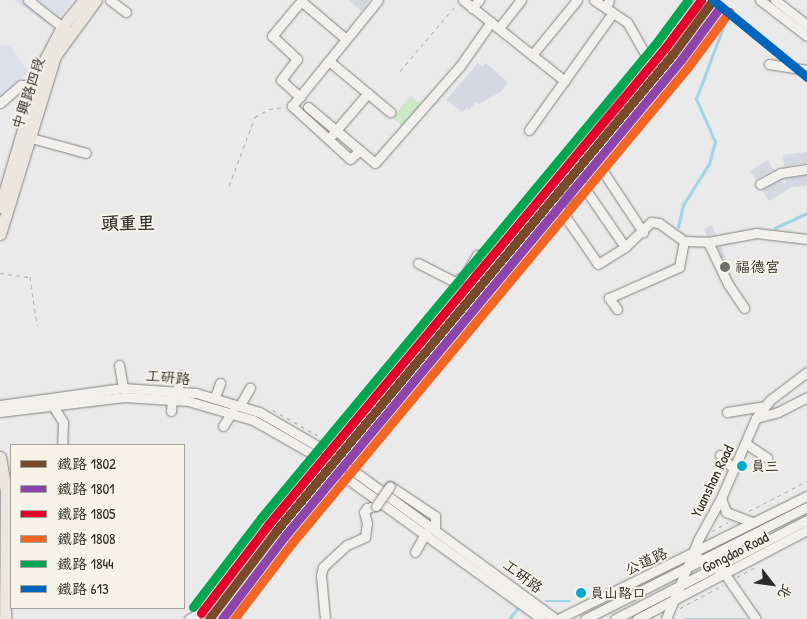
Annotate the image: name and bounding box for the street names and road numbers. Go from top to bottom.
street label: 中興路四段 [8,55,48,131]
street label: 工研路 [145,366,191,388]
street label: Yuanshan Road [687,442,737,520]
street label: Gongdao Road [699,528,771,576]
street label: 公道路 [622,543,670,579]
street label: 工研路 [500,555,546,597]

